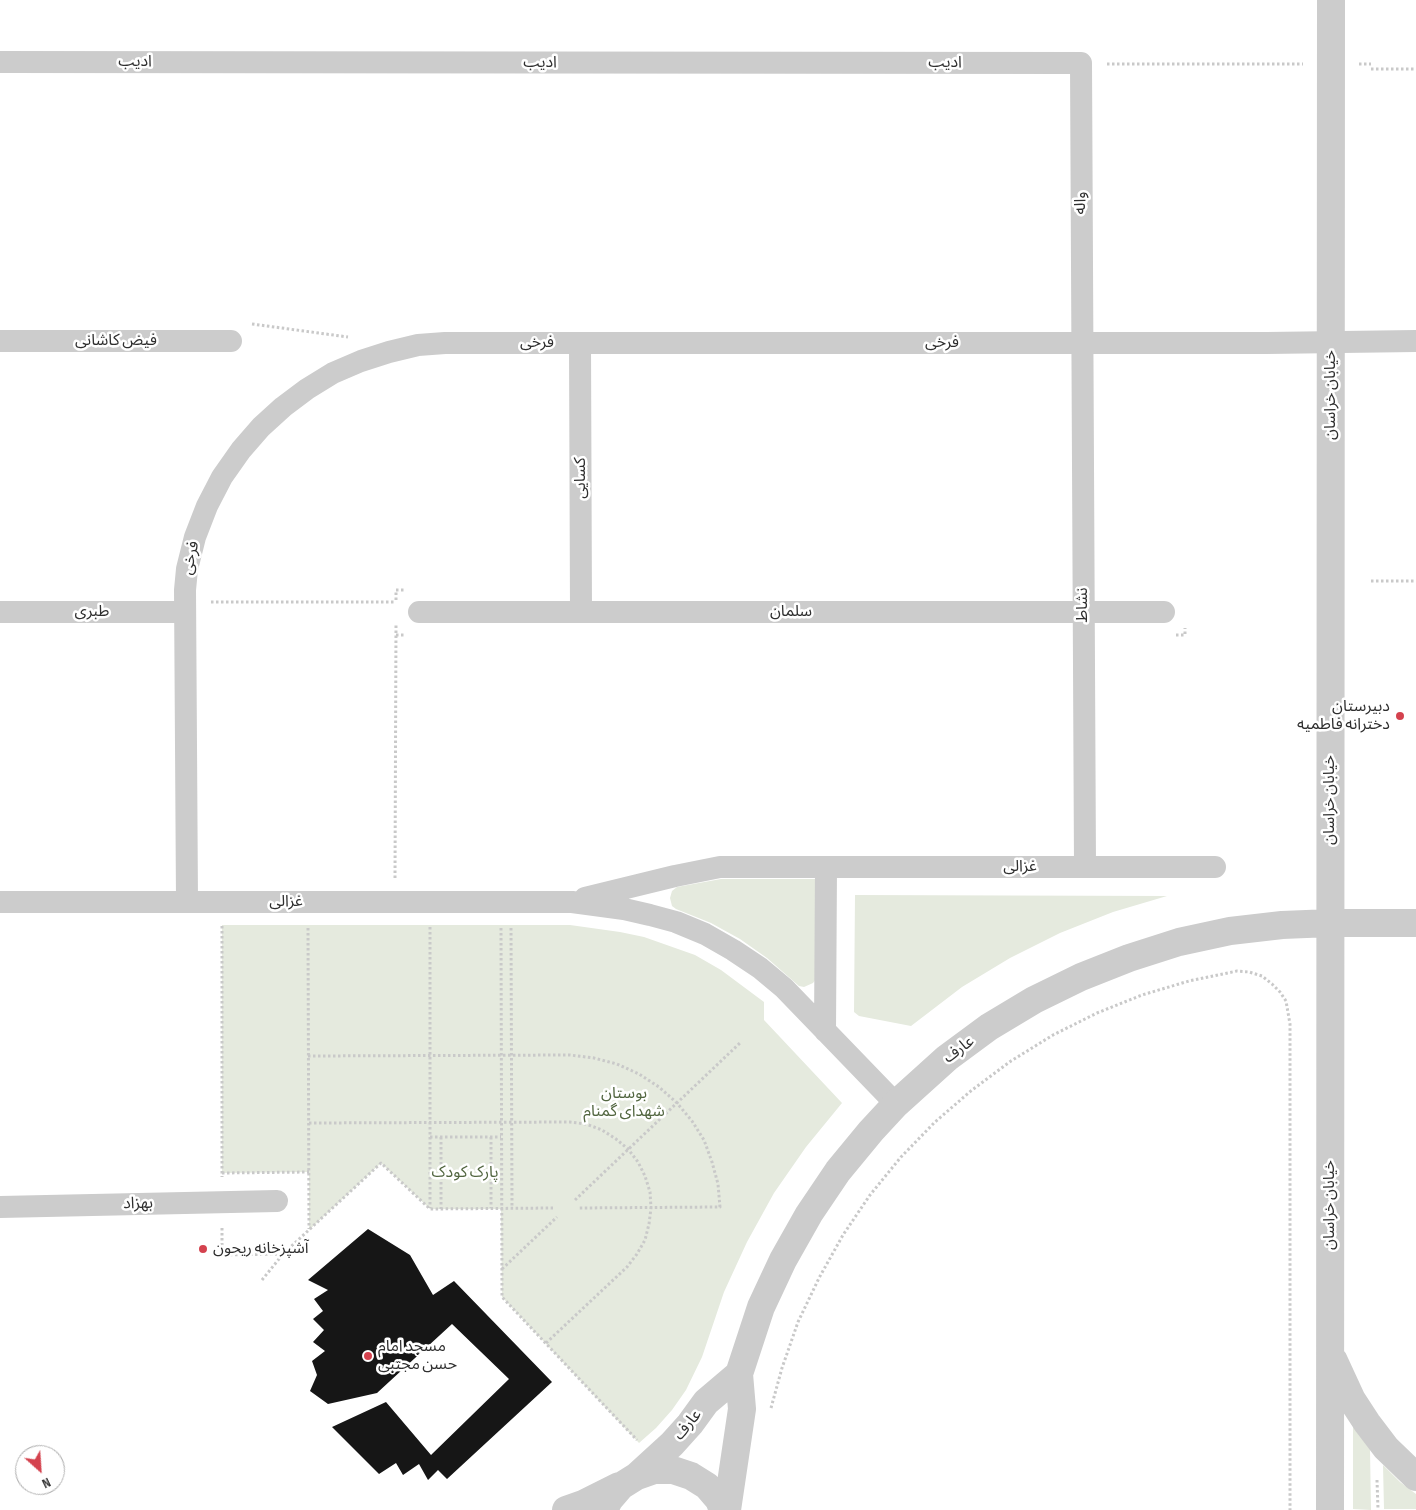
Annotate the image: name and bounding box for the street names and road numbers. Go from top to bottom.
street label: ادیب [118,52,152,72]
street label: ادیب [523,53,557,73]
street label: ادیب [928,53,962,73]
street label: واله [1071,192,1091,214]
street label: فیض کاشانی [75,331,157,351]
street label: فرخی [520,333,554,353]
street label: فرخی [925,333,959,353]
street label: خیابان خراسان [1321,350,1341,440]
street label: کسایی [571,457,591,499]
street label: فرخی [178,539,204,577]
street label: نشاط [1073,587,1093,623]
street label: طبری [75,602,109,622]
street label: سلمان [770,602,812,622]
street label: خیابان خراسان [1320,755,1340,845]
street label: غزالی [1003,857,1037,877]
street label: غزالی [269,892,303,912]
street label: عارف [940,1032,978,1068]
street label: خیابان خراسان [1320,1160,1340,1250]
street label: بهزاد [123,1194,153,1214]
street label: عارف [670,1406,706,1444]

